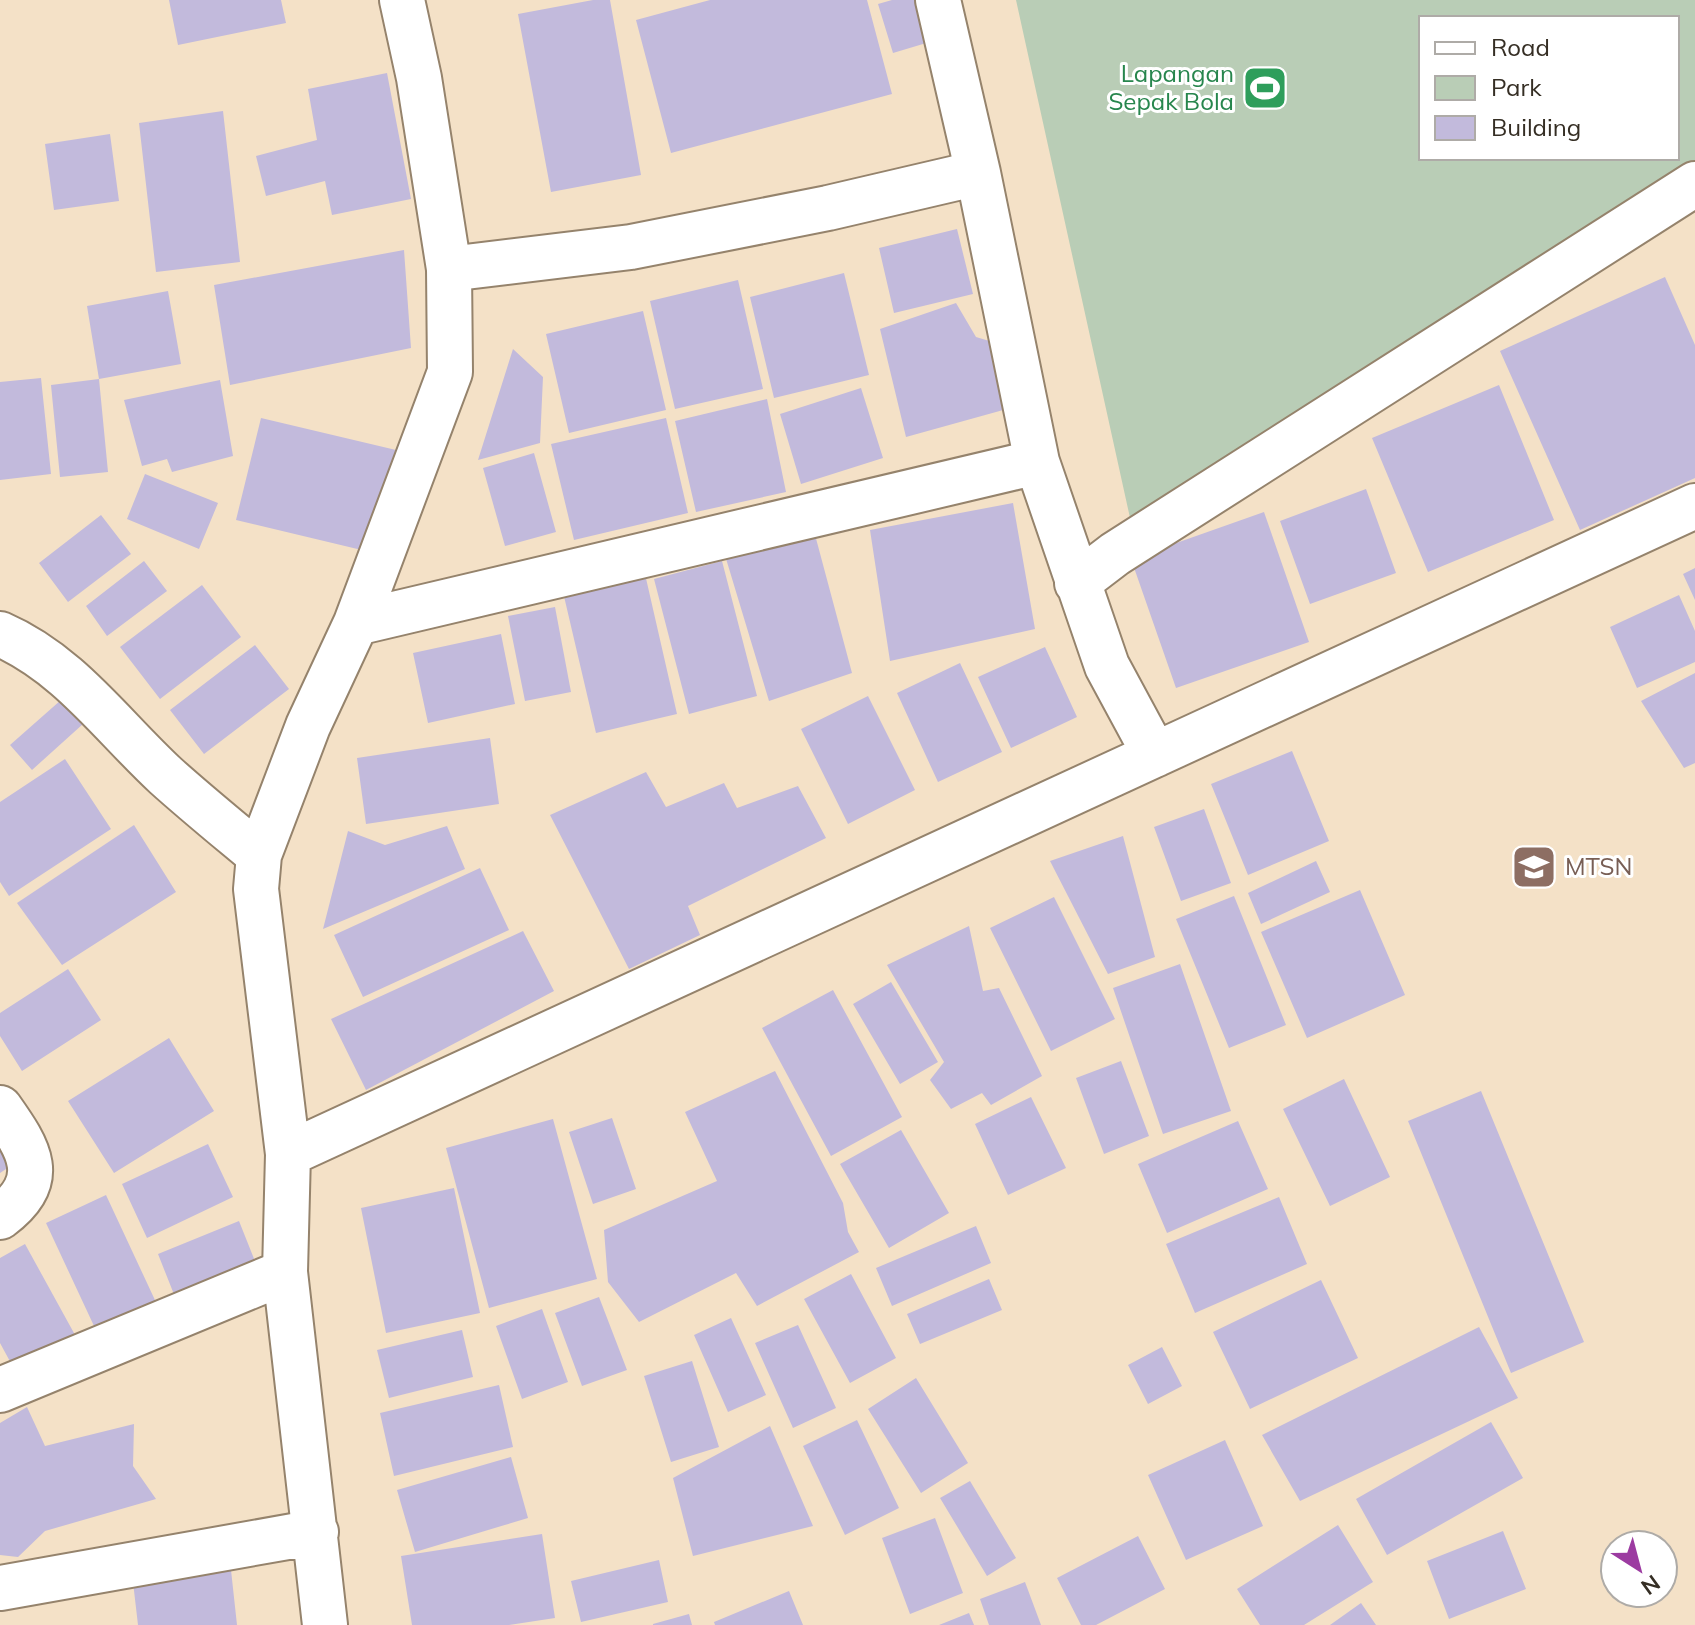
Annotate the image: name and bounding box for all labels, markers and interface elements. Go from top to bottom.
legend [1419,16,1679,160]
text: Road [1491,32,1550,62]
place label: Lapangan Sepak Bola [1108,58,1234,116]
sports icon: Lapangan Sepak Bola [1241,64,1289,112]
text: Park [1491,72,1542,102]
text: Building [1491,112,1581,142]
school or university icon: MTSN [1510,843,1558,891]
place label: MTSN [1565,851,1632,881]
north arrow [1599,1529,1679,1609]
text: N [1636,1569,1666,1601]

